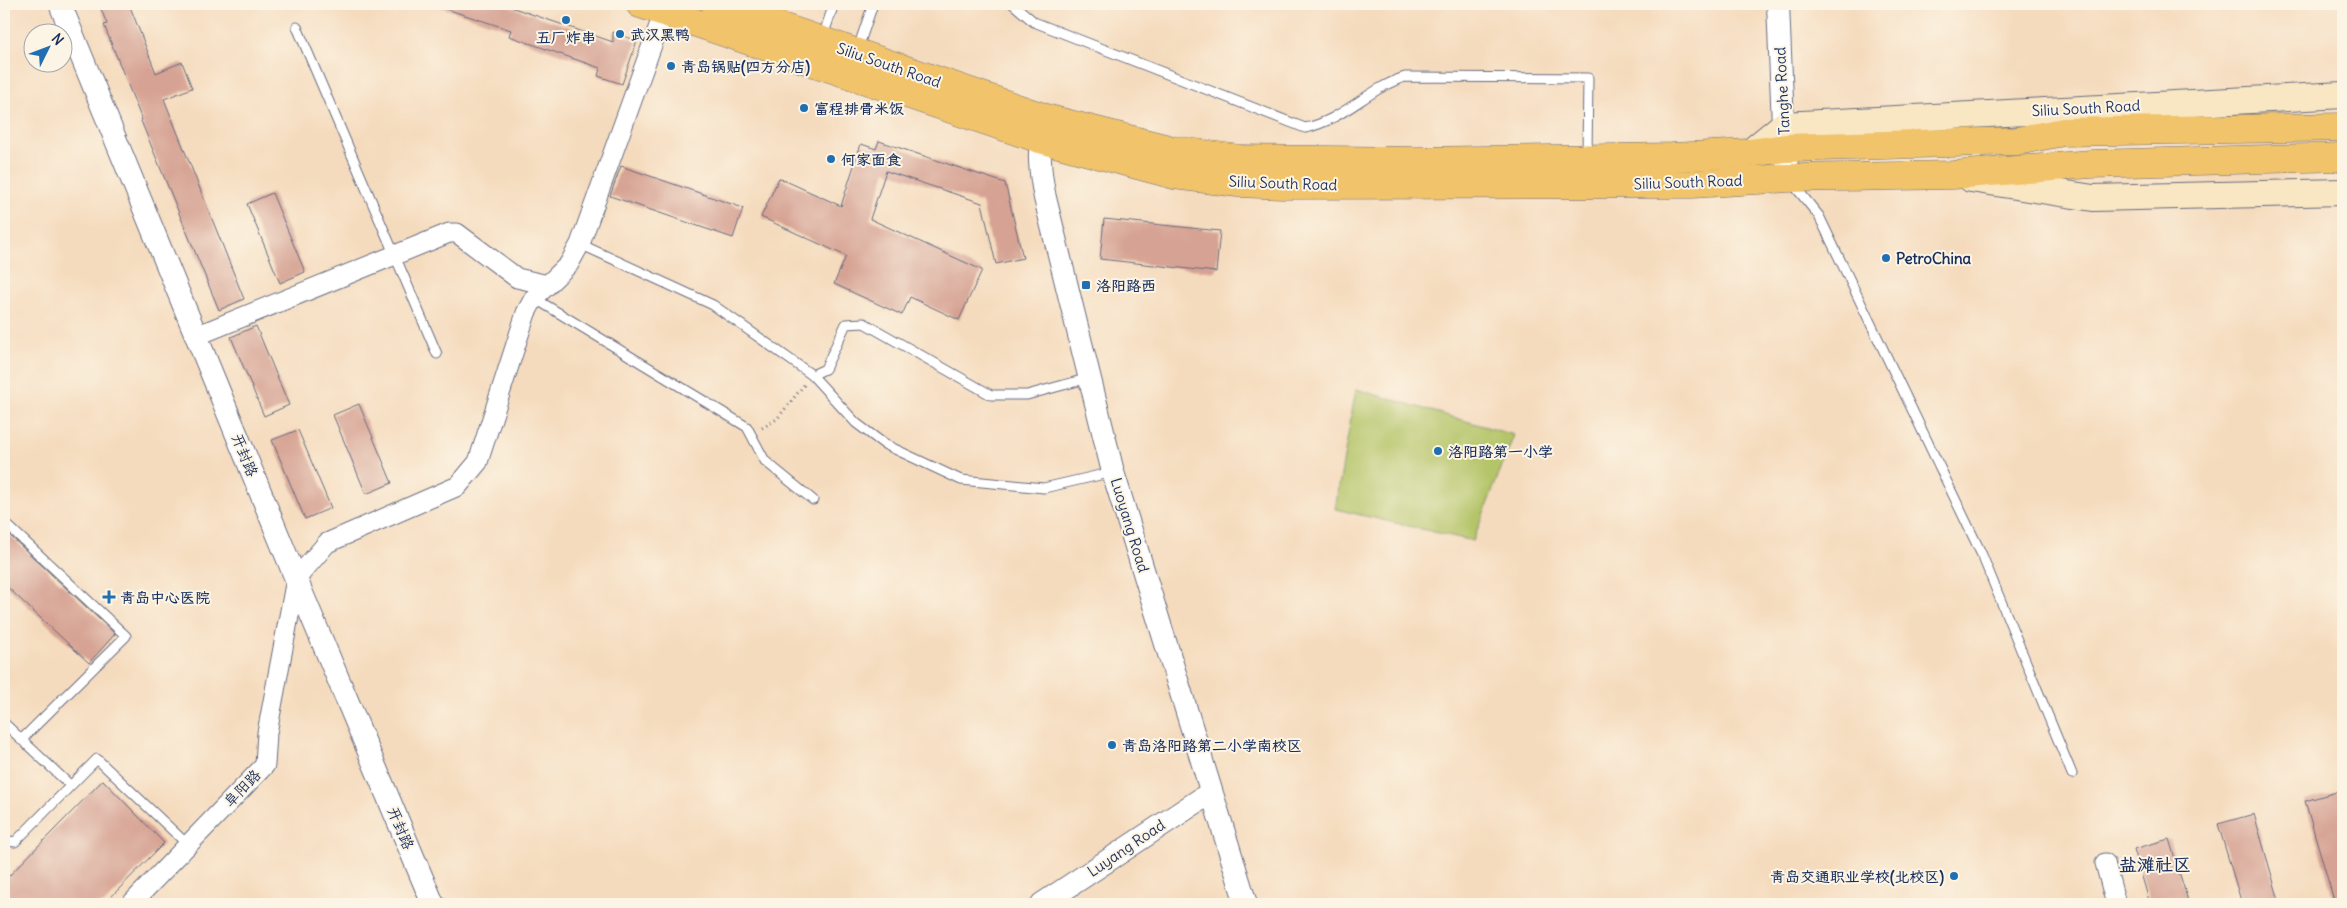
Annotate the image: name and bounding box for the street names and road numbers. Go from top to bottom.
street label: Siliu South Road [834,38,944,92]
street label: Tanghe Road [1770,46,1794,135]
street label: Siliu South Road [2031,96,2141,120]
street label: Siliu South Road [1633,171,1743,193]
street label: Siliu South Road [1228,172,1338,194]
street label: 开封路 [228,431,262,479]
street label: Luoyang Road [1107,475,1153,575]
street label: 阜阳路 [220,765,264,811]
street label: 开封路 [383,804,419,852]
street label: Luyang Road [1084,815,1169,881]

